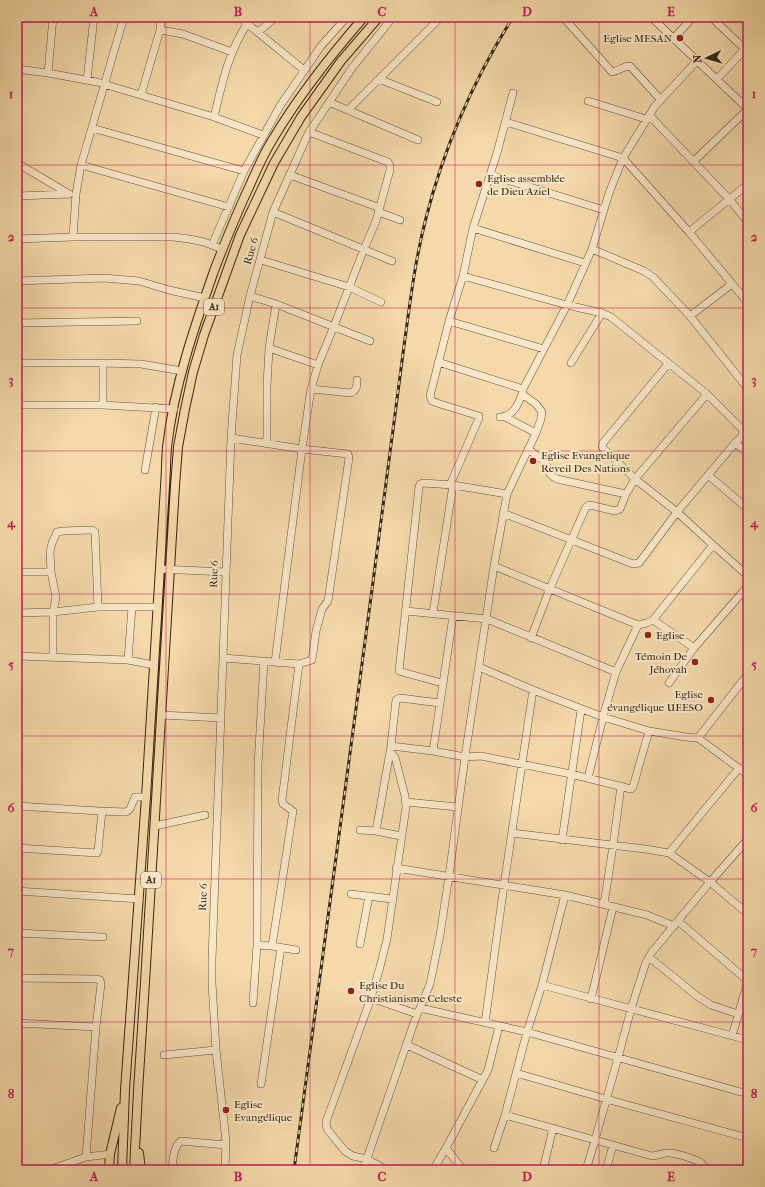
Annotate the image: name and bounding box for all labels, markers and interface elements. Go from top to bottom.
text: A [89,4,99,19]
text: B [234,4,243,19]
text: C [378,4,387,19]
text: D [522,4,532,19]
text: E [667,4,675,19]
place label: Eglise MESAN [603,32,673,45]
marker: Eglise MESAN [675,33,685,43]
north arrow [687,38,727,78]
text: N [691,53,704,64]
text: 1 [9,86,14,101]
text: 1 [752,86,757,101]
place label: Eglise assemblée de Dieu Aziel [487,172,566,198]
marker: Eglise assemblée de Dieu Aziel [474,179,484,189]
text: 2 [8,229,15,244]
text: 2 [751,229,758,244]
street label: Rue 6 [241,236,261,266]
road number: A1 [204,299,224,315]
text: 3 [8,372,14,388]
text: 3 [751,372,757,388]
place label: Eglise Evangelique Reveil Des Nations [541,449,631,475]
marker: Eglise Evangelique Reveil Des Nations [528,456,538,466]
text: 4 [6,515,16,531]
text: 4 [749,515,759,531]
street label: Rue 6 [207,560,221,588]
place label: Eglise [656,629,685,642]
marker: Eglise [643,630,653,640]
place label: Témoin De Jéhovah [635,650,688,676]
text: 5 [8,657,14,672]
marker: Témoin De Jéhovah [690,657,700,667]
text: 5 [751,657,757,672]
place label: Eglise évangélique UEESO [607,688,704,714]
marker: Eglise évangélique UEESO [706,695,716,705]
text: 6 [7,800,15,815]
text: 6 [750,800,758,815]
road number: A1 [141,872,161,888]
street label: Rue 6 [196,883,210,911]
text: 7 [7,943,15,958]
text: 7 [750,943,758,958]
place label: Eglise Du Christianisme Celeste [359,979,463,1005]
marker: Eglise Du Christianisme Celeste [346,986,356,996]
text: 8 [8,1086,15,1101]
text: 8 [751,1086,758,1101]
place label: Eglise Evangélique [234,1098,293,1124]
marker: Eglise Evangélique [221,1105,231,1115]
text: A [89,1169,99,1184]
text: B [234,1169,243,1184]
text: C [378,1169,387,1184]
text: D [522,1169,532,1184]
text: E [667,1169,675,1184]

